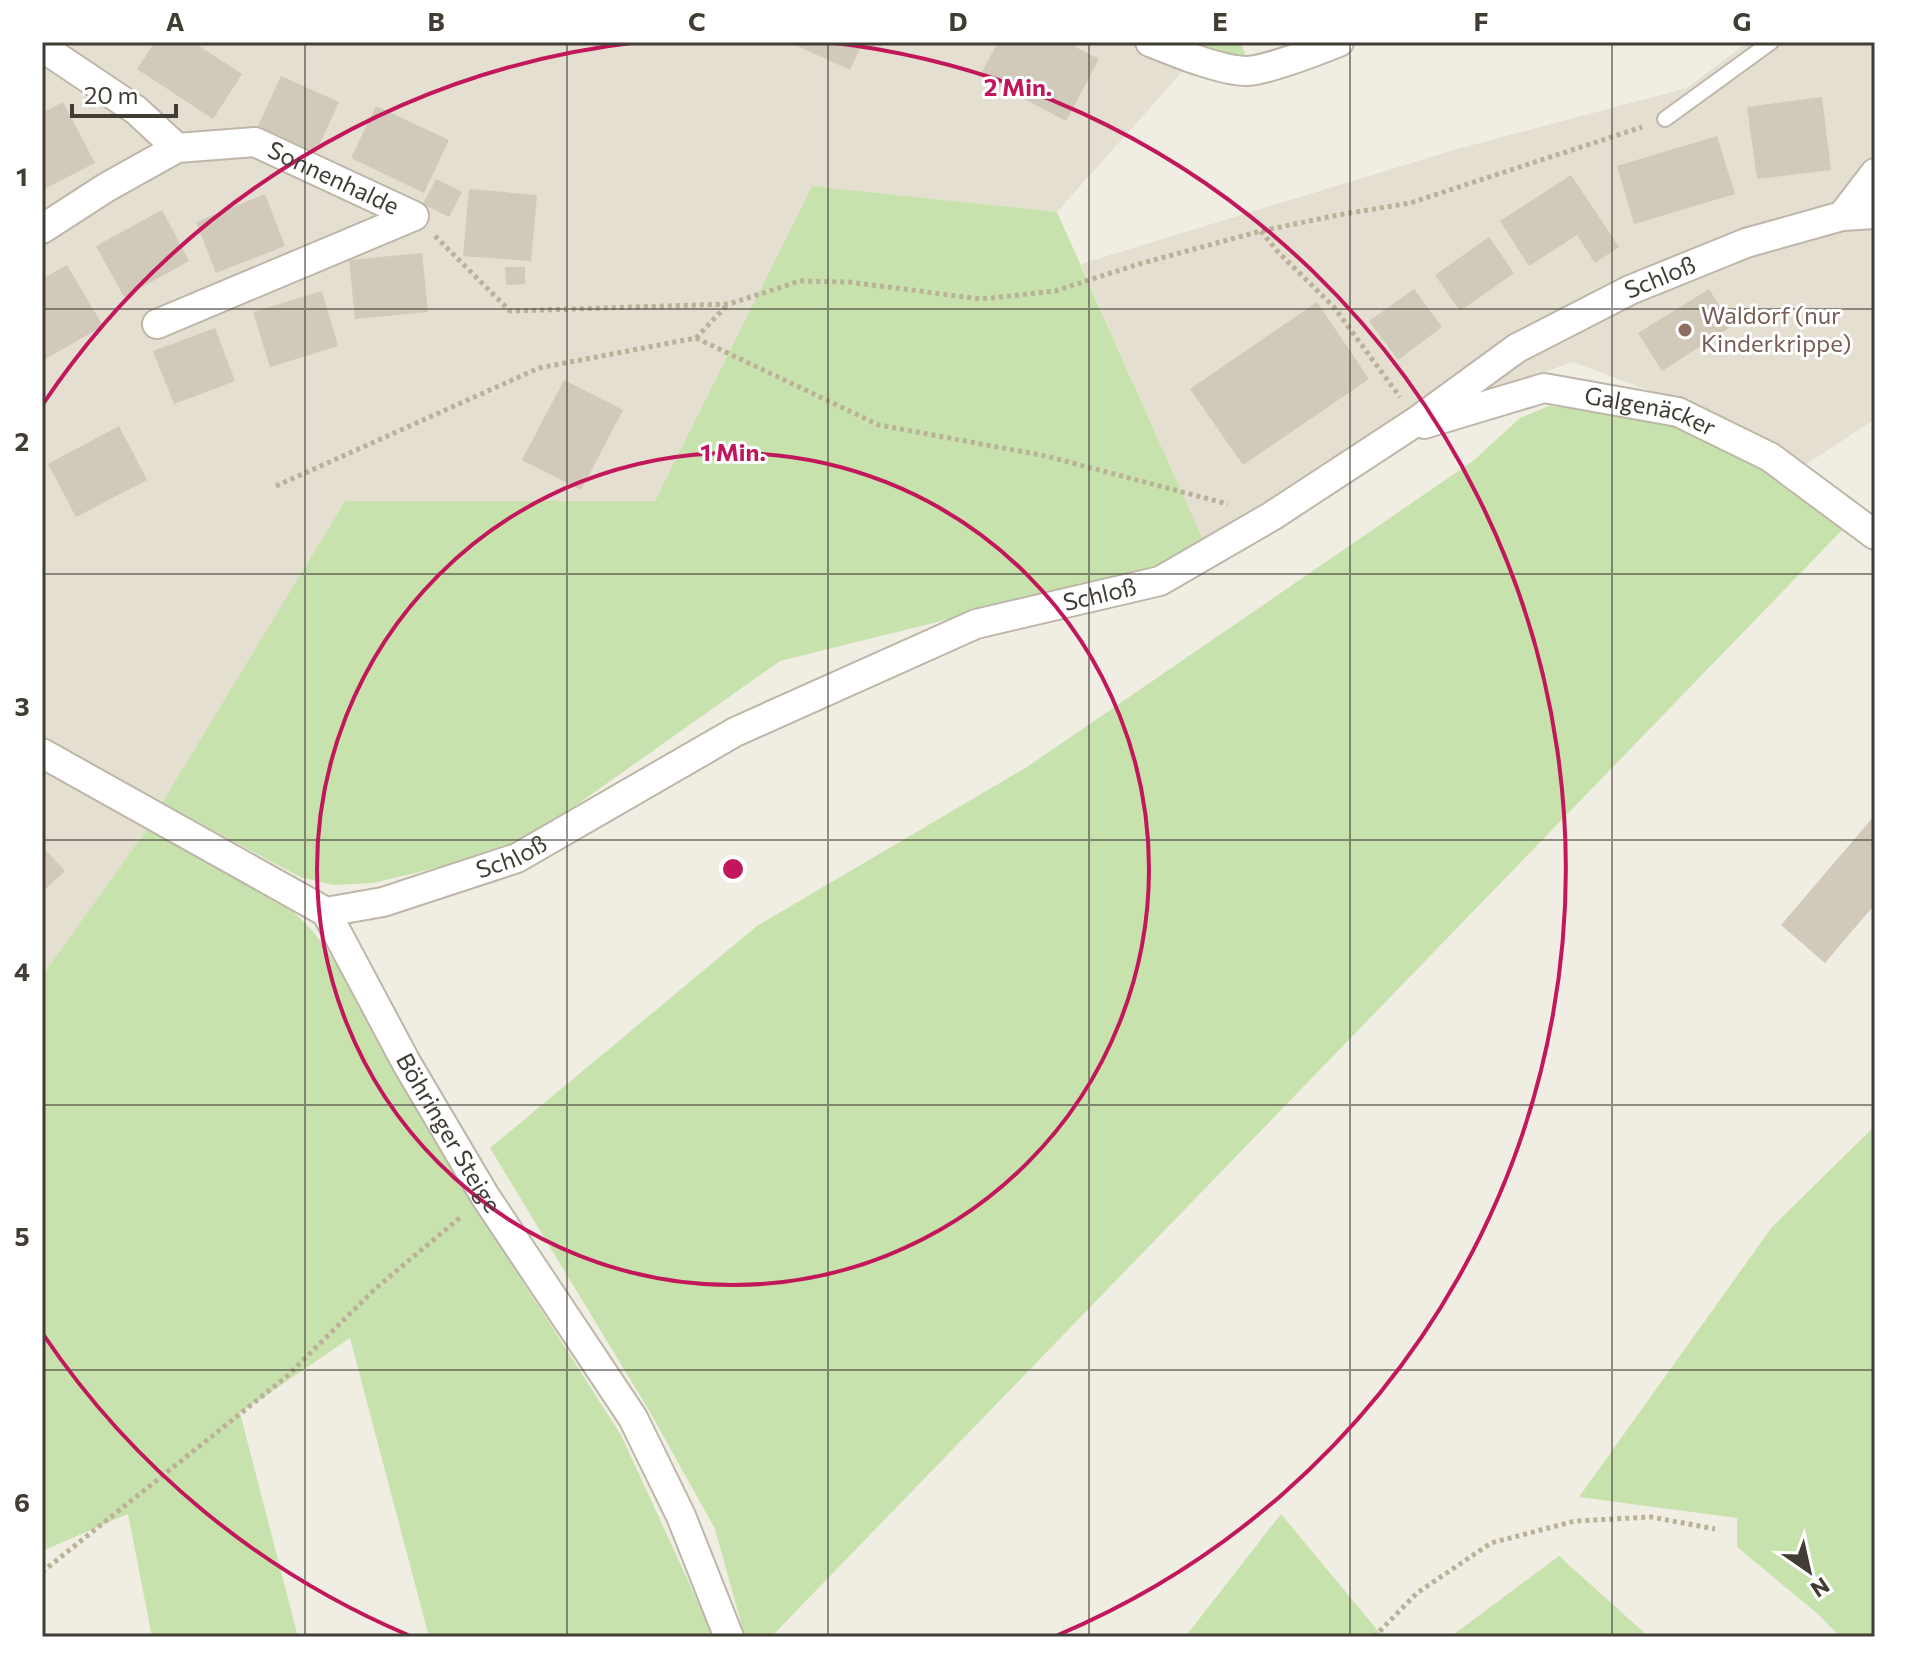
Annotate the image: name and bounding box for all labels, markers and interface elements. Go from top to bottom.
text: A [166,5,185,36]
text: B [427,5,445,36]
text: C [688,5,706,36]
text: D [948,5,968,36]
text: E [1212,5,1228,36]
text: F [1473,5,1489,36]
text: G [1733,5,1751,36]
scale bar [72,68,176,118]
text: 2 Min. [984,72,1052,101]
text: 20 m [84,80,138,109]
street label: Sonnenhalde [264,134,404,220]
text: 1 [16,160,28,191]
street label: Schloß [1620,249,1700,304]
place label: Waldorf (nur Kinderkrippe) [1701,300,1851,357]
marker: Waldorf (nur Kinderkrippe) [1676,321,1694,339]
street label: Galgenäcker [1583,380,1721,441]
text: 2 [15,425,29,456]
text: 1 Min. [700,437,766,466]
street label: Schloß [1060,571,1139,616]
text: 3 [14,690,30,721]
street label: Schloß [472,828,552,884]
centre of rings [719,855,747,883]
text: 4 [14,955,30,986]
street label: Böhringer Steige [391,1048,508,1218]
text: 5 [14,1220,30,1251]
text: 6 [14,1486,30,1517]
north arrow [1769,1531,1849,1611]
text: N [1806,1572,1835,1604]

